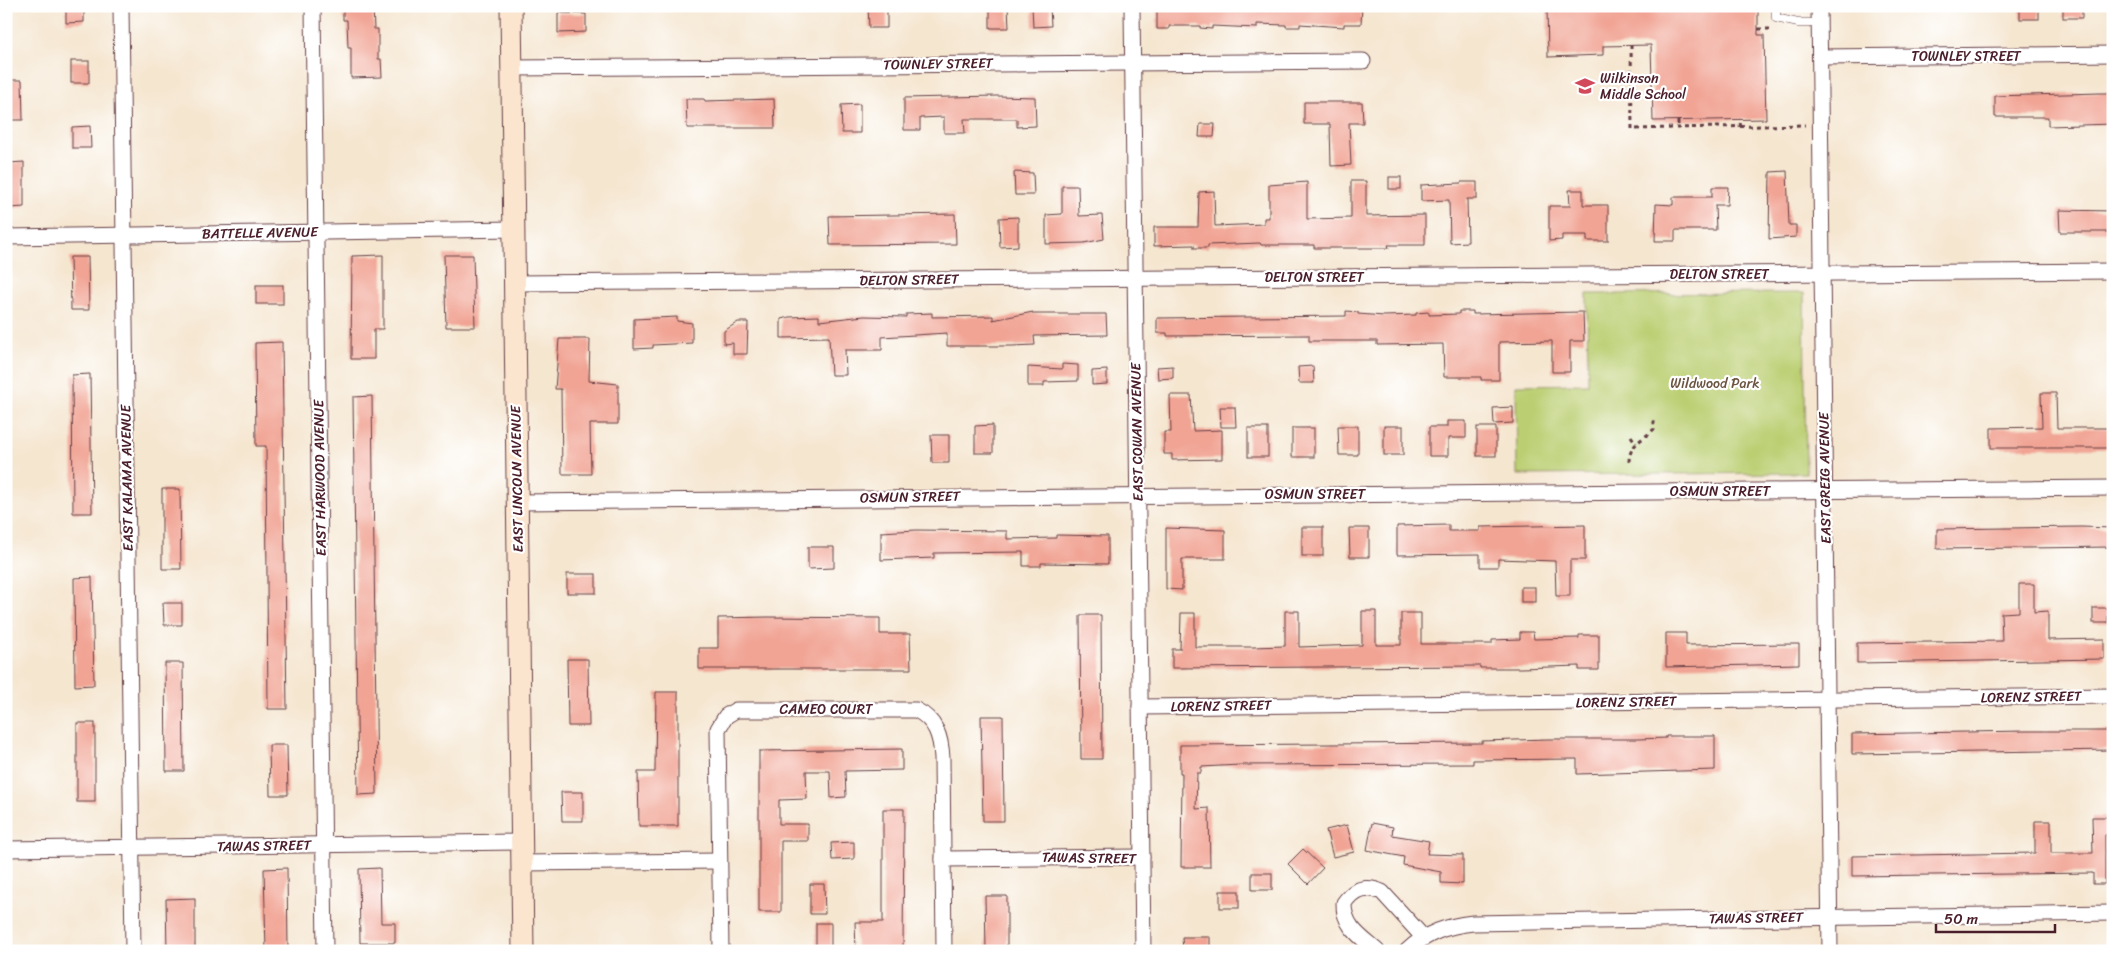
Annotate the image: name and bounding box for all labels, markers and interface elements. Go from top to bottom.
street label: TOWNLEY STREET [1911,44,2022,69]
street label: TOWNLEY STREET [883,51,994,77]
place label: Wilkinson Middle School [1600,66,1687,107]
school or university icon: Wilkinson Middle School [1574,75,1596,97]
street label: BATTELLE AVENUE [202,219,319,247]
street label: DELTON STREET [1669,262,1770,287]
street label: DELTON STREET [1264,265,1365,290]
street label: DELTON STREET [859,267,960,293]
street label: EAST COWAN AVENUE [1123,361,1151,501]
park label: Wildwood Park [1670,371,1760,396]
street label: EAST HARWOOD AVENUE [306,398,334,556]
street label: EAST KALAMA AVENUE [113,403,141,551]
street label: EAST LINCOLN AVENUE [503,404,531,553]
street label: EAST GREIG AVENUE [1811,411,1839,544]
street label: OSMUN STREET [1670,479,1771,504]
street label: OSMUN STREET [1265,482,1366,507]
street label: OSMUN STREET [860,484,962,510]
street label: LORENZ STREET [1980,684,2083,710]
street label: LORENZ STREET [1575,689,1678,715]
street label: LORENZ STREET [1170,693,1273,719]
street label: CAMEO COURT [780,697,874,722]
street label: TAWAS STREET [217,833,313,859]
street label: TAWAS STREET [1042,845,1138,871]
scale bar [1936,902,2055,934]
street label: TAWAS STREET [1709,905,1805,931]
text: 50 m [1944,906,1979,932]

